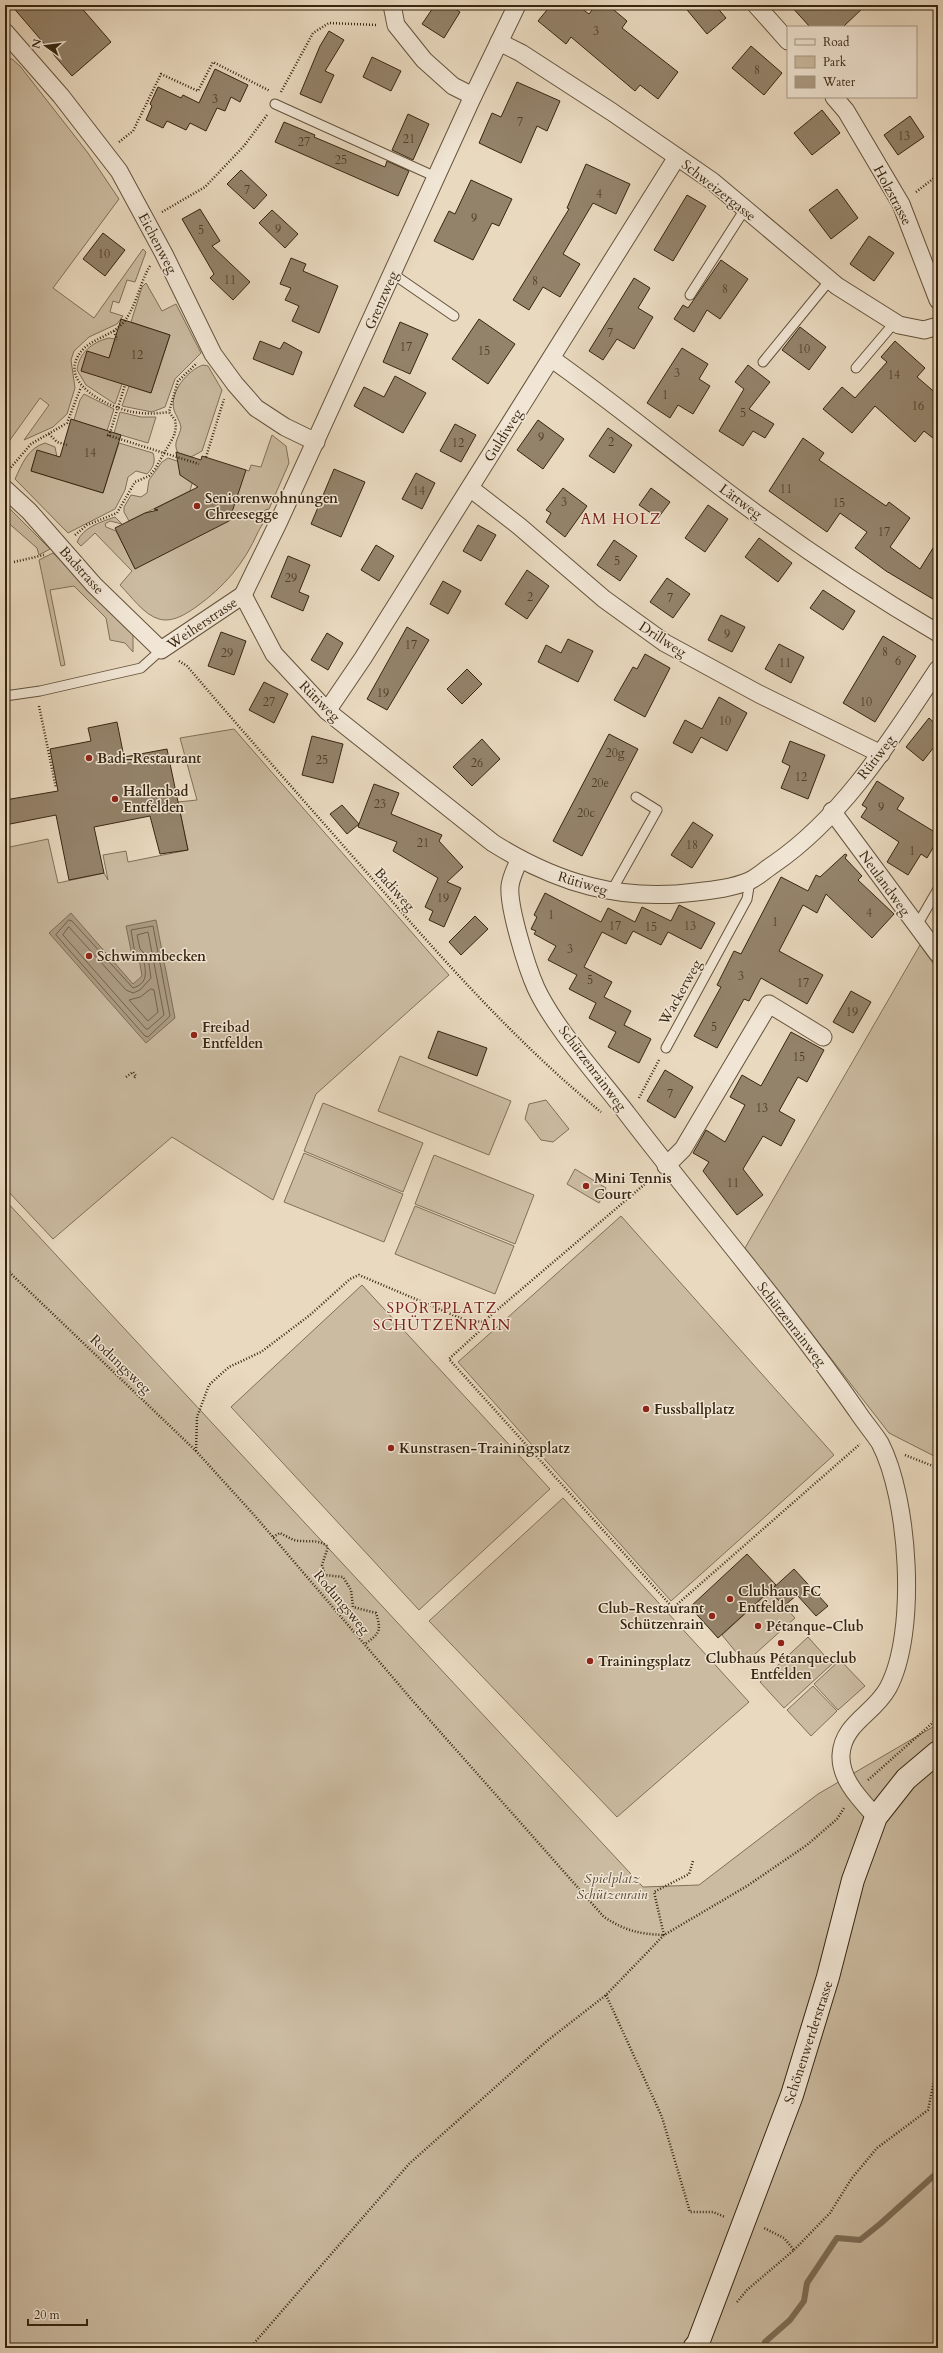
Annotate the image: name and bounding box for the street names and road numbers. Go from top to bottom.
street label: Schweizergasse [677,155,760,226]
street label: Holzstrasse [869,162,916,228]
street label: Eichenweg [134,209,182,277]
street label: Grenzweg [360,268,403,332]
street label: Guldiweg [480,405,527,465]
street label: Lättweg [715,479,766,524]
street label: Badstrasse [55,542,108,599]
street label: Weiherstrasse [163,593,241,654]
street label: Drillweg [635,617,690,662]
street label: Rütiweg [295,677,345,726]
street label: Rütiweg [853,731,900,783]
street label: Neulandweg [854,847,915,920]
street label: Badiweg [370,864,419,915]
street label: Rütiweg [556,867,610,900]
street label: Wackerweg [654,956,706,1029]
street label: Schützenrainweg [554,1022,631,1115]
street label: Schützenrainweg [753,1278,831,1371]
street label: Rodungsweg [86,1330,156,1398]
street label: Rodungsweg [309,1566,374,1639]
street label: Schönenwerderstrasse [780,1978,837,2106]

